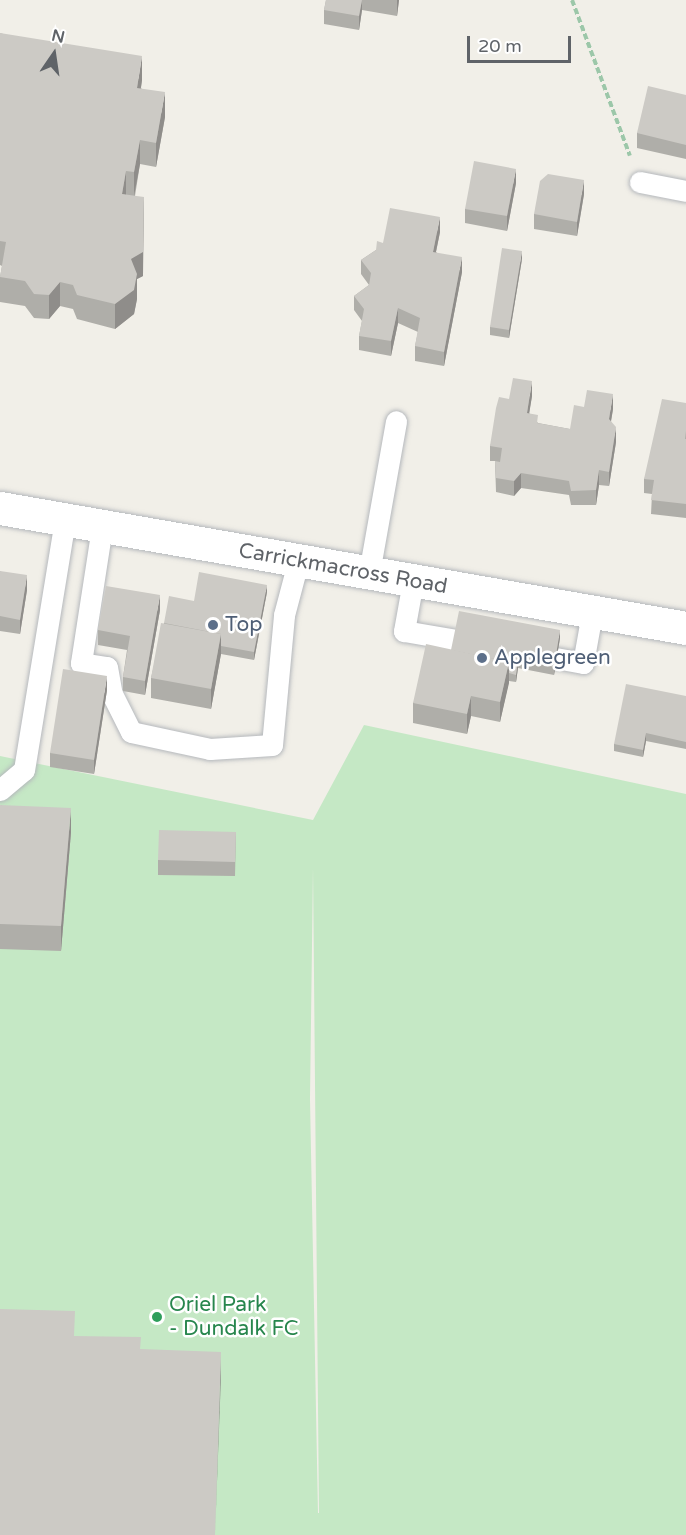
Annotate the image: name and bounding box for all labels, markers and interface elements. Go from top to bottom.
north arrow [24,24,84,84]
scale bar [470,24,574,62]
text: N [50,25,67,48]
text: 20 m [478,35,522,57]
street label: Carrickmacross Road [237,538,449,600]
place label: Top [225,612,262,638]
marker: Top [206,618,220,632]
place label: Applegreen [494,645,611,671]
marker: Applegreen [475,651,489,665]
place label: Oriel Park - Dundalk FC [169,1292,298,1342]
marker: Oriel Park - Dundalk FC [150,1310,164,1324]

